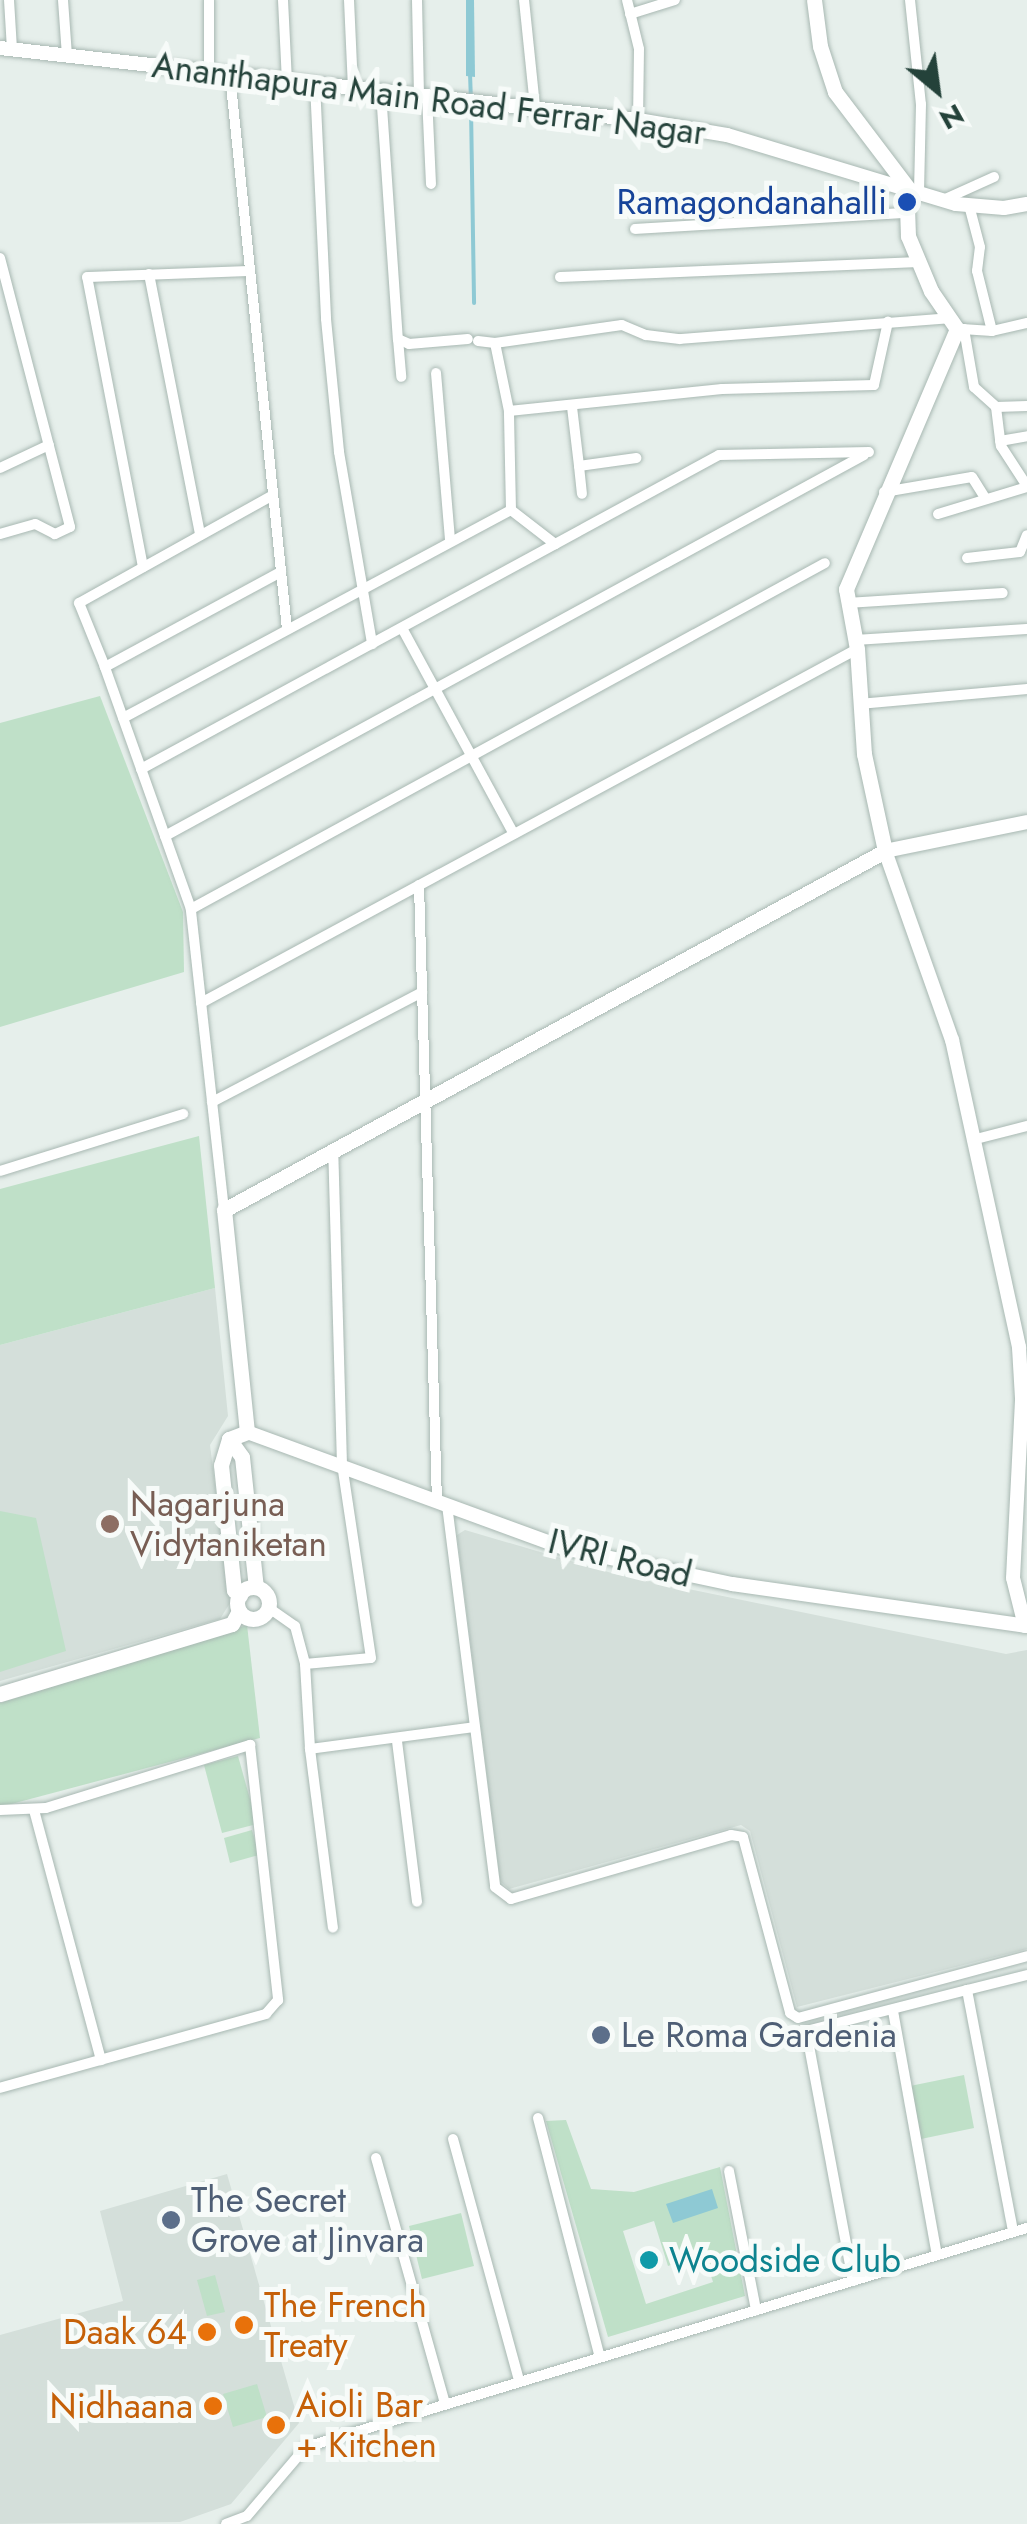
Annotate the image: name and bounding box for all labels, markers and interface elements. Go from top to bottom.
north arrow [887,40,987,140]
street label: Ananthapura Main Road Ferrar Nagar [150,44,708,154]
text: N [932,93,971,140]
place label: Ramagondanahalli [617,181,887,223]
marker: Ramagondanahalli [896,191,918,213]
place label: Nagarjuna Vidytaniketan [130,1483,327,1565]
marker: Nagarjuna Vidytaniketan [99,1513,121,1535]
street label: IVRI Road [544,1520,696,1596]
place label: Le Roma Gardenia [621,2014,897,2056]
marker: Le Roma Gardenia [590,2024,612,2046]
place label: The Secret Grove at Jinvara [191,2179,424,2261]
marker: The Secret Grove at Jinvara [160,2209,182,2231]
place label: Woodside Club [669,2239,901,2281]
marker: Woodside Club [638,2249,660,2271]
place label: The French Treaty [264,2284,427,2366]
place label: Daak 64 [63,2311,187,2353]
marker: The French Treaty [233,2314,255,2336]
marker: Daak 64 [196,2321,218,2343]
place label: Aioli Bar + Kitchen [296,2384,437,2466]
place label: Nidhaana [50,2385,193,2427]
marker: Nidhaana [202,2395,224,2417]
marker: Aioli Bar + Kitchen [265,2414,287,2436]

